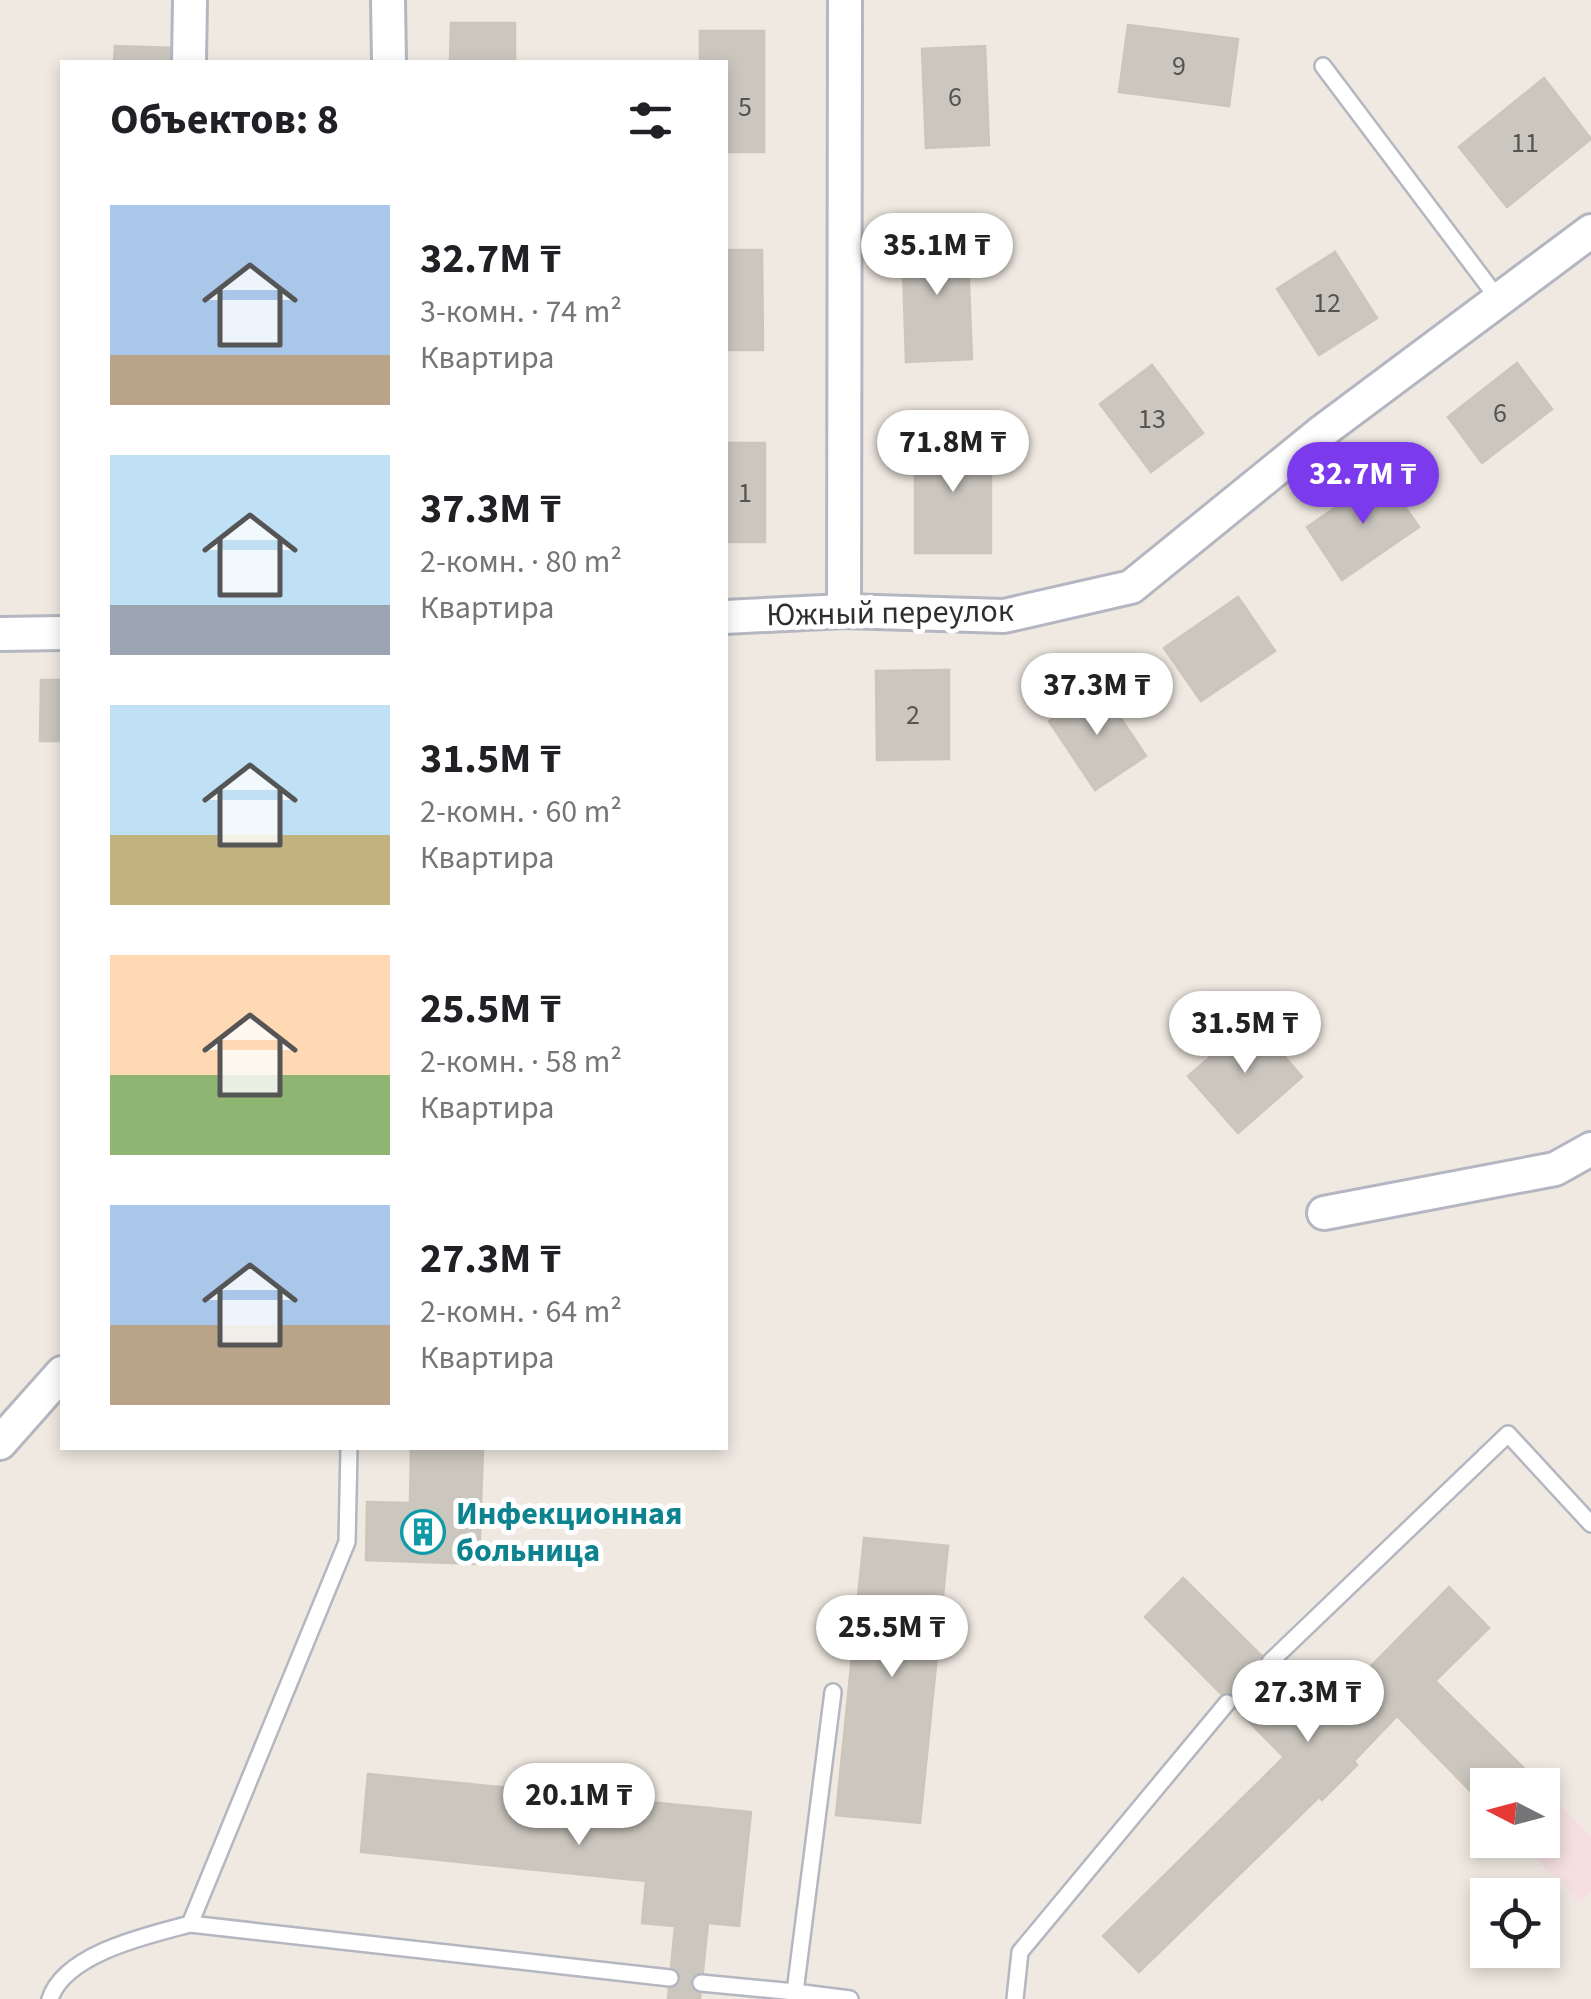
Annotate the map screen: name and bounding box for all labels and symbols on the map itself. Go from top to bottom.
house number: 9 [1172,46,1186,86]
house number: 6 [948,77,962,117]
house number: 5 [738,87,752,127]
house number: 11 [1511,123,1539,163]
pin: 35.1M ₸ [845,213,1029,298]
house number: 12 [1313,283,1341,323]
house number: 6 [1493,393,1507,433]
house number: 13 [1138,399,1166,439]
pin: 71.8M ₸ [861,410,1045,495]
pin: 32.7M ₸ [1271,442,1455,527]
house number: 1 [738,473,752,513]
street label: Южный переулок [766,588,1014,638]
pin: 37.3M ₸ [1005,653,1189,738]
house number: 2 [906,695,920,735]
pin: 31.5M ₸ [1153,991,1337,1076]
place label: Инфекционная больница [456,1491,682,1574]
building icon: Инфекционная больница [400,1509,446,1555]
pin: 25.5M ₸ [800,1595,984,1680]
pin: 27.3M ₸ [1216,1660,1400,1745]
pin: 20.1M ₸ [487,1763,671,1848]
north arrow [1470,1768,1560,1858]

